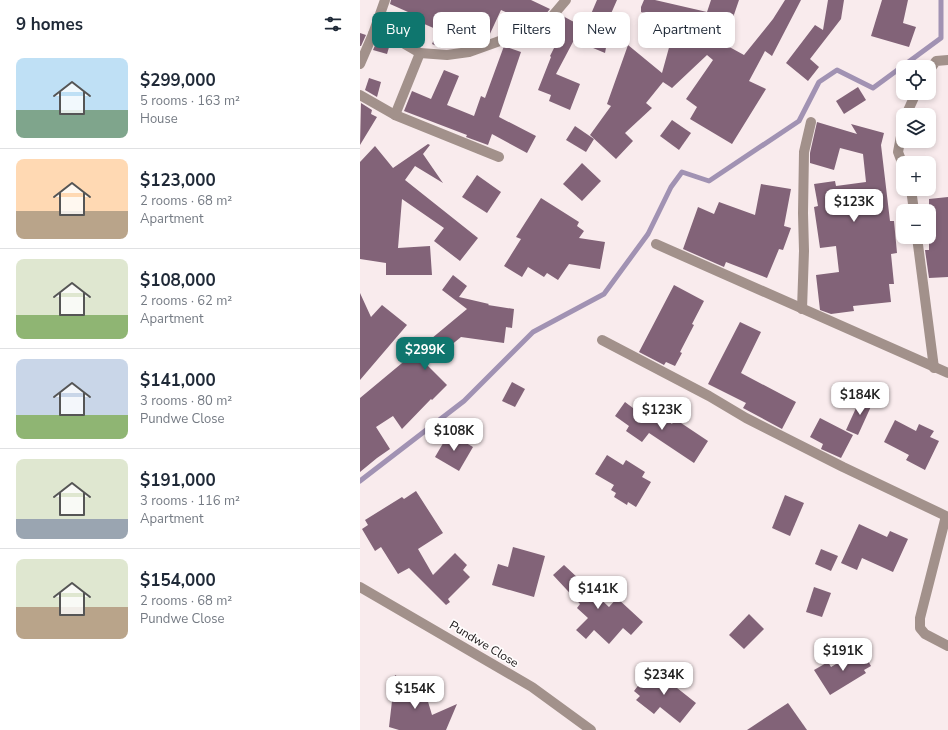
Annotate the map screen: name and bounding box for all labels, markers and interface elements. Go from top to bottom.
chip: Buy [372,12,425,48]
chip: Rent [433,12,490,48]
chip: Filters [498,12,565,48]
chip: New [573,12,630,48]
chip: Apartment [638,12,735,48]
text: 9 homes [16,13,83,36]
icon: filters [322,13,344,35]
map controls [896,60,936,244]
button: locate [896,60,936,100]
text: $299,000 [140,69,216,92]
icon: home [48,74,96,122]
text: 5 rooms · 163 m² [140,92,240,110]
button: layers [896,108,936,148]
text: House [140,110,178,128]
button: + [896,156,936,196]
text: $123,000 [140,169,216,192]
icon: home [48,175,96,223]
pin: $123K [826,189,882,223]
text: 2 rooms · 68 m² [140,192,232,210]
text: $123K [834,193,874,211]
button: − [896,204,936,244]
text: Apartment [140,210,203,228]
text: $108,000 [140,269,216,292]
icon: home [48,275,96,323]
text: 2 rooms · 62 m² [140,292,232,310]
text: Apartment [140,310,203,328]
pin: $299K [397,337,453,371]
text: $299K [405,341,445,359]
text: $141,000 [140,369,216,392]
icon: home [48,375,96,423]
pin: $184K [832,382,888,416]
text: $184K [840,386,880,404]
text: 3 rooms · 80 m² [140,392,232,410]
pin: $123K [634,397,690,431]
text: $123K [642,401,682,419]
text: Pundwe Close [140,410,224,428]
pin: $108K [426,418,482,452]
text: $108K [434,422,474,440]
text: $191,000 [140,469,216,492]
icon: home [48,475,96,523]
text: 3 rooms · 116 m² [140,492,240,510]
text: Apartment [140,510,203,528]
text: $154,000 [140,569,216,592]
icon: home [48,575,96,623]
pin: $141K [570,576,626,610]
text: $141K [578,580,618,598]
text: 2 rooms · 68 m² [140,592,232,610]
text: Pundwe Close [140,610,224,628]
street label: Pundwe Close [446,617,522,671]
pin: $191K [815,638,871,672]
text: $191K [823,642,863,660]
pin: $234K [636,662,692,696]
text: $234K [644,666,684,684]
pin: $154K [387,676,443,710]
text: $154K [395,680,435,698]

